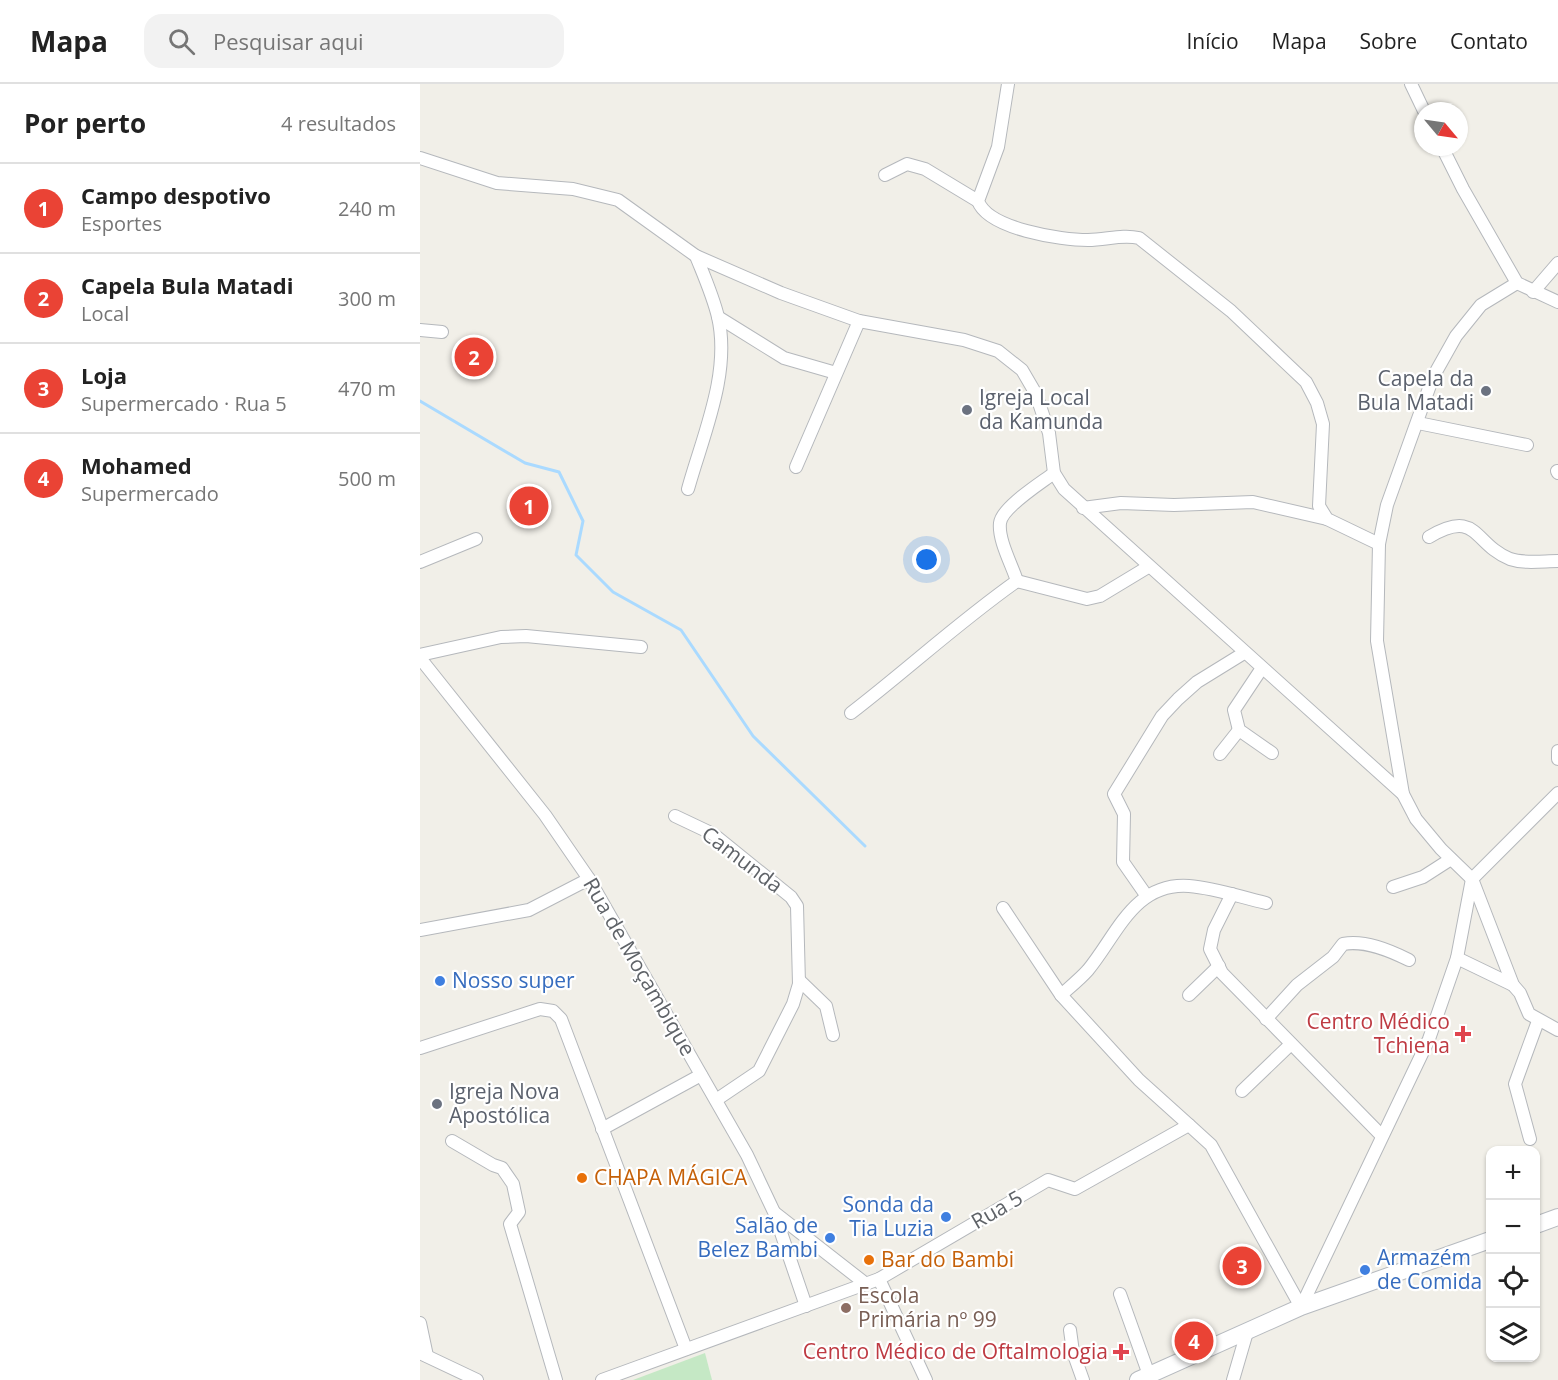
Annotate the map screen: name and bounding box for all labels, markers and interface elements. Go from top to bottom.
search box [144,14,564,68]
text: Mapa [30,22,108,60]
icon: search [165,25,198,58]
text: Pesquisar aqui [213,26,364,56]
text: Início [1186,27,1239,55]
text: Mapa [1272,27,1327,55]
text: Sobre [1360,27,1417,55]
text: Contato [1450,27,1528,55]
north arrow [1414,102,1468,156]
text: Por perto [24,105,146,141]
text: 4 resultados [281,110,396,137]
text: Campo despotivo [81,180,271,210]
text: 1 [38,195,49,222]
text: 240 m [338,195,396,222]
text: Esportes [81,210,162,237]
text: Capela Bula Matadi [81,270,293,300]
text: 2 [38,285,49,312]
text: 300 m [338,285,396,312]
text: Local [81,300,129,327]
pin: 2 [454,334,494,380]
text: Loja [81,360,127,390]
place label: Capela da Bula Matadi [1357,364,1474,416]
text: 3 [38,375,49,402]
text: 470 m [338,375,396,402]
place label: Igreja Local da Kamunda [979,383,1103,435]
marker: Capela da Bula Matadi [1479,384,1493,398]
text: Supermercado · Rua 5 [81,390,287,417]
marker: Igreja Local da Kamunda [960,403,974,417]
text: Mohamed [81,450,192,480]
text: 4 [38,465,49,492]
text: 500 m [338,465,396,492]
text: Supermercado [81,480,219,507]
pin: 1 [510,484,548,528]
your location [912,545,941,574]
street label: Camunda [696,820,789,899]
street label: Rua de Moçambique [577,872,702,1061]
place label: Nosso super [452,966,575,994]
marker: Nosso super [433,974,447,988]
place label: Centro Médico Tchiena [1306,1007,1450,1059]
marker: Centro Médico Tchiena [1454,1025,1472,1043]
place label: Igreja Nova Apostólica [449,1077,560,1129]
marker: Igreja Nova Apostólica [430,1097,444,1111]
map controls [1486,1146,1540,1362]
button: + [1486,1146,1540,1200]
place label: CHAPA MÁGICA [594,1163,748,1191]
marker: CHAPA MÁGICA [575,1171,589,1185]
street label: Rua 5 [966,1183,1027,1235]
place label: Sonda da Tia Luzia [842,1190,934,1242]
button: − [1486,1200,1540,1254]
marker: Sonda da Tia Luzia [939,1210,953,1224]
place label: Salão de Belez Bambi [697,1211,818,1263]
marker: Salão de Belez Bambi [823,1231,837,1245]
place label: Armazém de Comida [1377,1243,1482,1295]
pin: 3 [1222,1244,1262,1288]
place label: Bar do Bambi [881,1245,1014,1273]
marker: Bar do Bambi [862,1253,876,1267]
button: locate [1486,1254,1540,1308]
marker: Armazém de Comida [1358,1263,1372,1277]
place label: Escola Primária nº 99 [858,1281,997,1333]
marker: Escola Primária nº 99 [839,1301,853,1315]
button: layers [1486,1308,1540,1362]
pin: 4 [1174,1318,1214,1364]
place label: Centro Médico de Oftalmologia [803,1337,1108,1365]
marker: Centro Médico de Oftalmologia [1112,1343,1130,1361]

